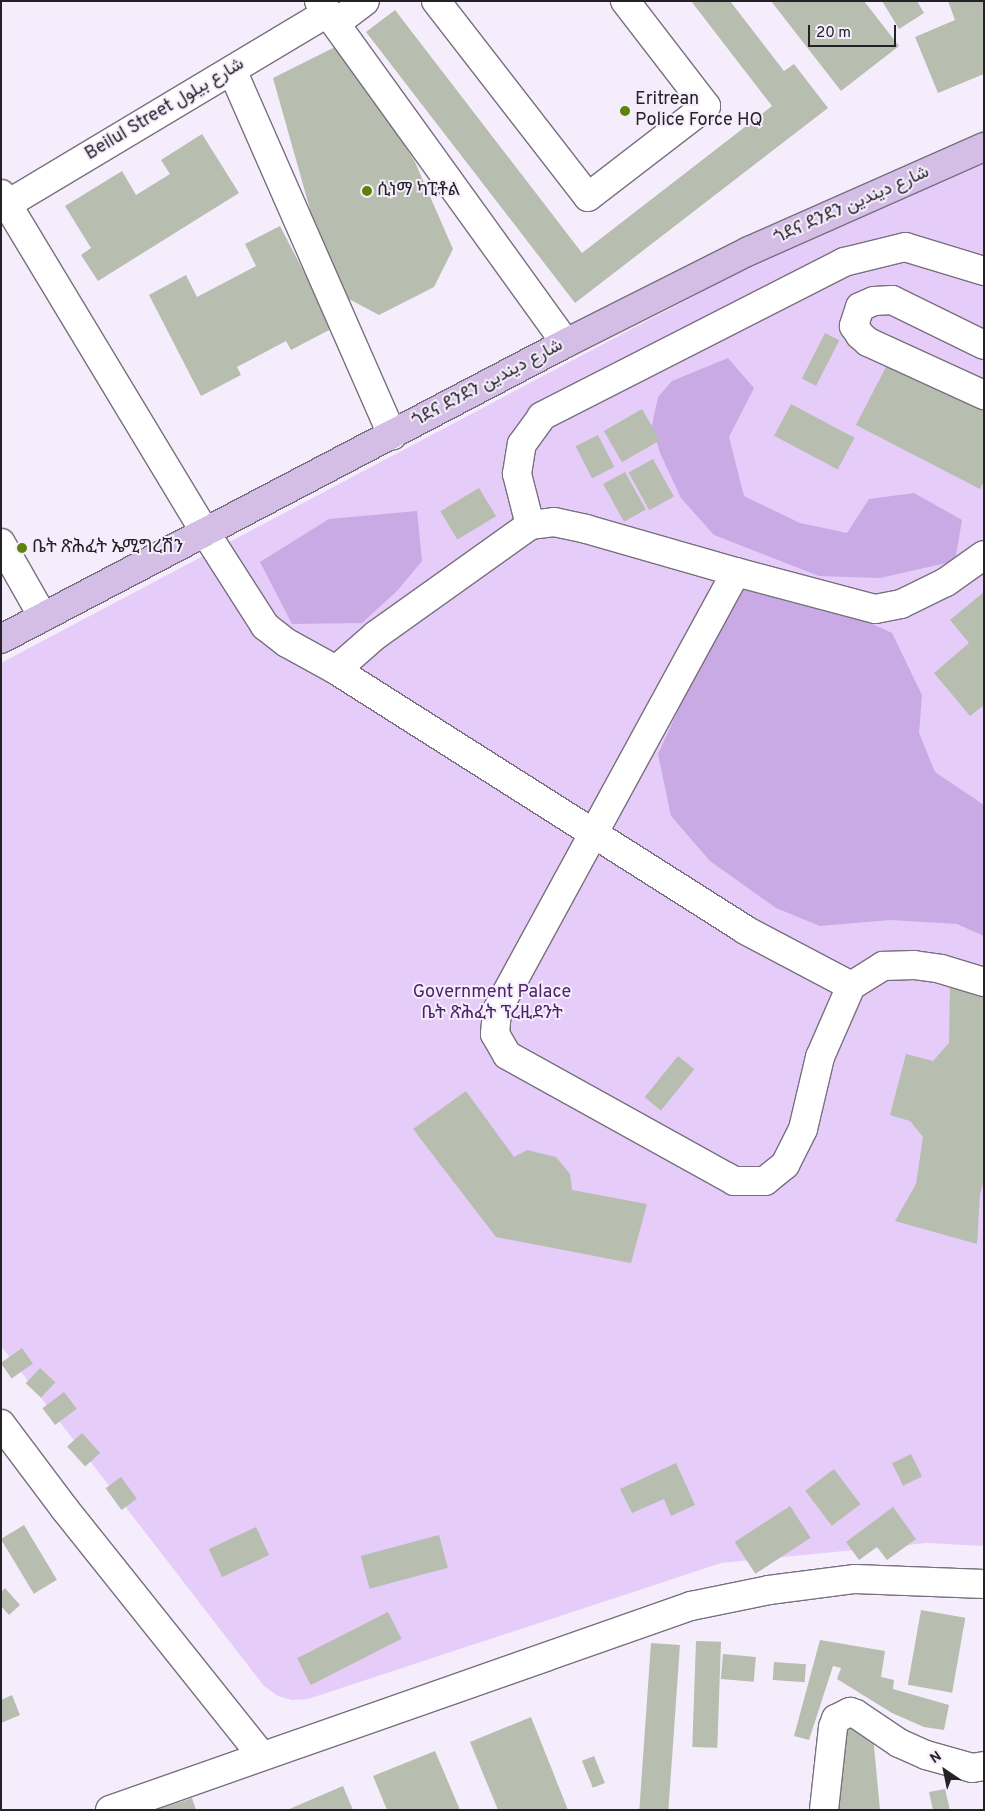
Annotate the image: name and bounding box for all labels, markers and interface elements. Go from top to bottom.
scale bar [810,15,898,47]
text: 20 m [816,24,851,43]
street label: Beilul Street شارع بيلول [82,54,248,166]
place label: Eritrean Police Force HQ [635,90,763,132]
marker: Eritrean Police Force HQ [619,105,631,117]
street label: ጎደና ደንደን شارع ديندين [771,162,933,250]
place label: ሲነማ ካፒቶል [377,180,460,202]
marker: ሲነማ ካፒቶል [361,185,373,197]
street label: ጎደና ደንደን شارع ديندين [409,335,567,433]
place label: ቤት ጽሕፈት ኤሚግረሽን [32,537,183,559]
marker: ቤት ጽሕፈት ኤሚግረሽን [16,542,28,554]
park label: Government Palace ቤት ጽሕፈት ፕረዚደንት [413,983,571,1026]
north arrow [920,1746,970,1796]
text: N [927,1748,945,1768]

